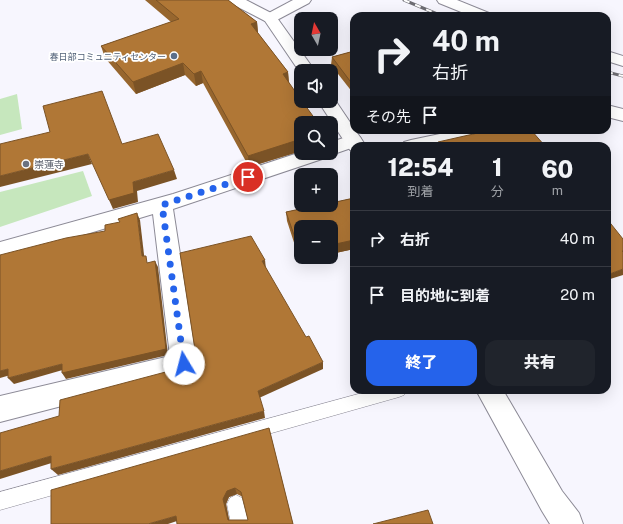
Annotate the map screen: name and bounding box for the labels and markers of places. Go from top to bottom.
place label: 春日部コミュニティセンター [50,51,166,62]
marker: 春日部コミュニティセンター [169,51,179,61]
place label: 崇蓮寺 [34,158,64,170]
marker: 崇蓮寺 [21,159,31,169]
pin [231,160,265,194]

